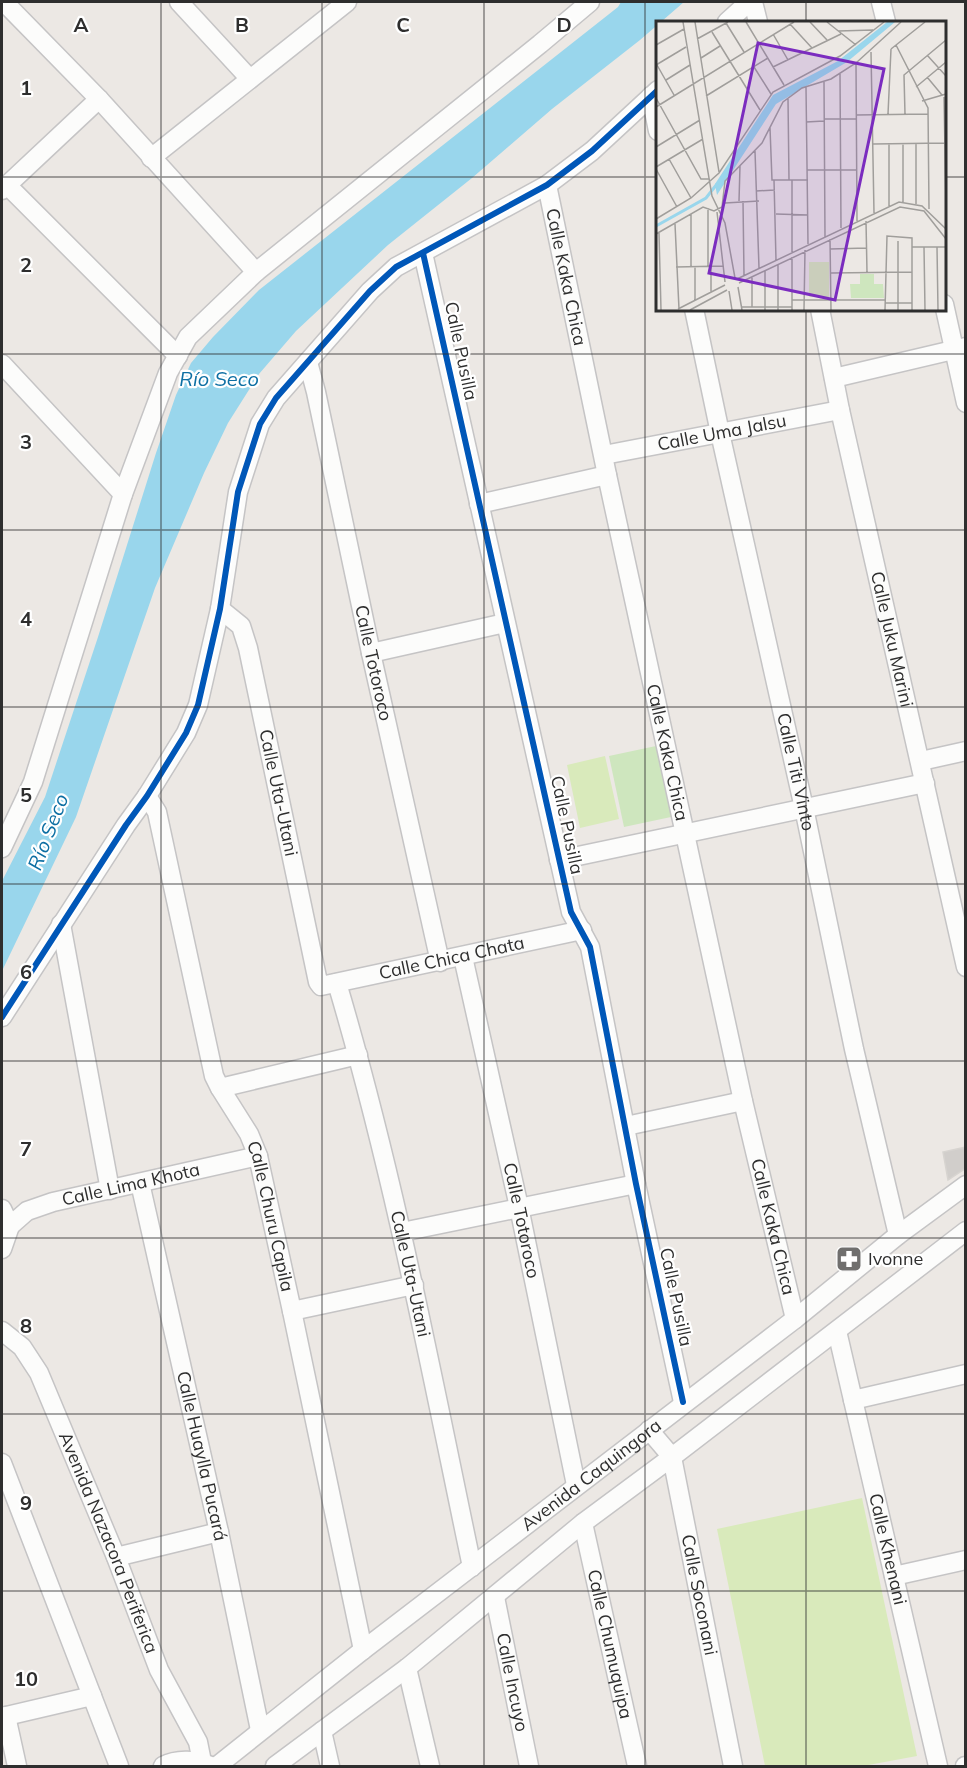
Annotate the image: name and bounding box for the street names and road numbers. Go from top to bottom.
street label: Calle Kaka Chica [541,206,592,348]
street label: Calle Pusilla [440,299,483,402]
street label: Calle Uma Jalsu [655,408,788,456]
street label: Calle Juku Marini [866,569,919,709]
street label: Calle Totoroco [350,603,398,723]
street label: Calle Kaka Chica [642,682,694,823]
street label: Calle Titi Vinto [772,711,820,833]
street label: Calle Uta-Utani [254,727,303,858]
street label: Calle Pusilla [546,773,589,876]
street label: Calle Chica Chata [377,931,526,984]
street label: Calle Churu Capila [242,1137,299,1294]
street label: Calle Kaka Chica [746,1156,801,1297]
street label: Calle Lima Khota [60,1157,202,1211]
street label: Calle Totoroco [498,1160,545,1280]
street label: Calle Uta-Utani [386,1208,436,1339]
street label: Calle Pusilla [655,1245,698,1348]
street label: Calle Huaylla Pucará [172,1369,233,1543]
street label: Avenida Caquingora [516,1414,666,1536]
street label: Avenida Nazacora Periferica [54,1428,164,1656]
street label: Calle Khenani [864,1491,912,1607]
street label: Calle Soconani [677,1532,723,1657]
street label: Calle Chumuquipa [583,1567,638,1721]
street label: Calle Incuyo [491,1631,534,1734]

